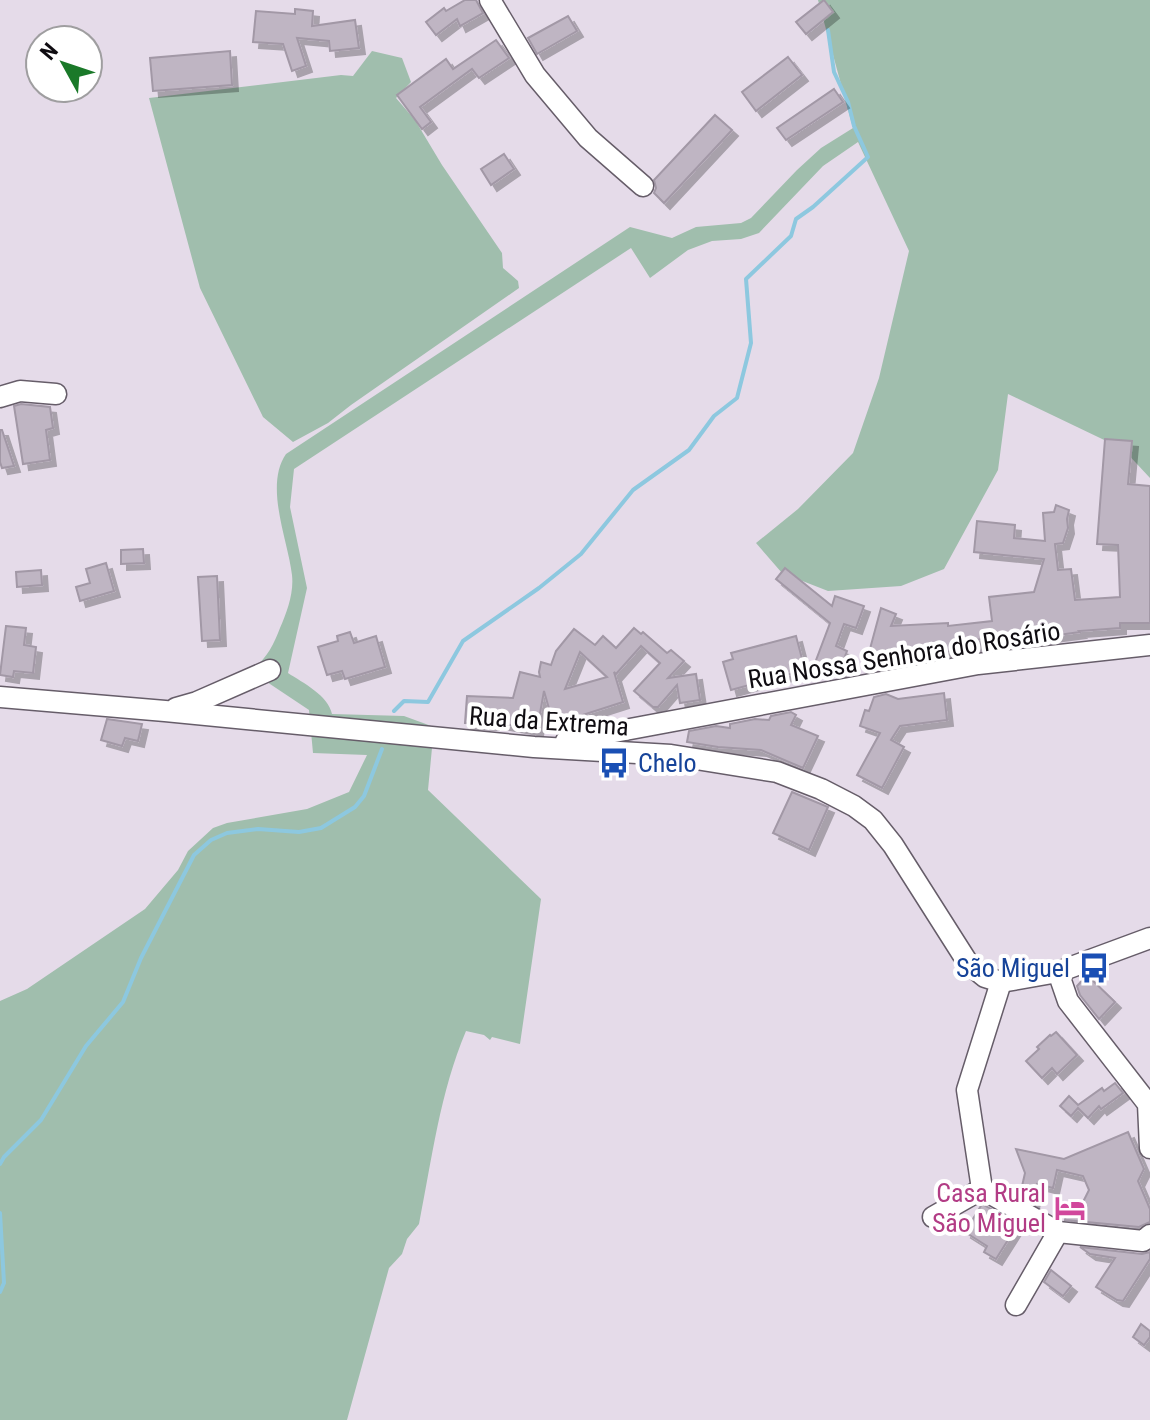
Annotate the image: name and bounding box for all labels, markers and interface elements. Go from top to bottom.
north arrow [24,24,104,104]
text: N [35,38,63,65]
street label: Rua Nossa Senhora do Rosário [746,615,1062,695]
street label: Rua da Extrema [468,700,630,742]
bus stop icon: Chelo [597,746,631,780]
place label: Chelo [638,748,697,778]
bus stop icon: São Miguel [1077,951,1111,985]
place label: São Miguel [956,953,1070,983]
place label: Casa Rural São Miguel [932,1178,1046,1238]
hotel icon: Casa Rural São Miguel [1053,1191,1087,1225]

